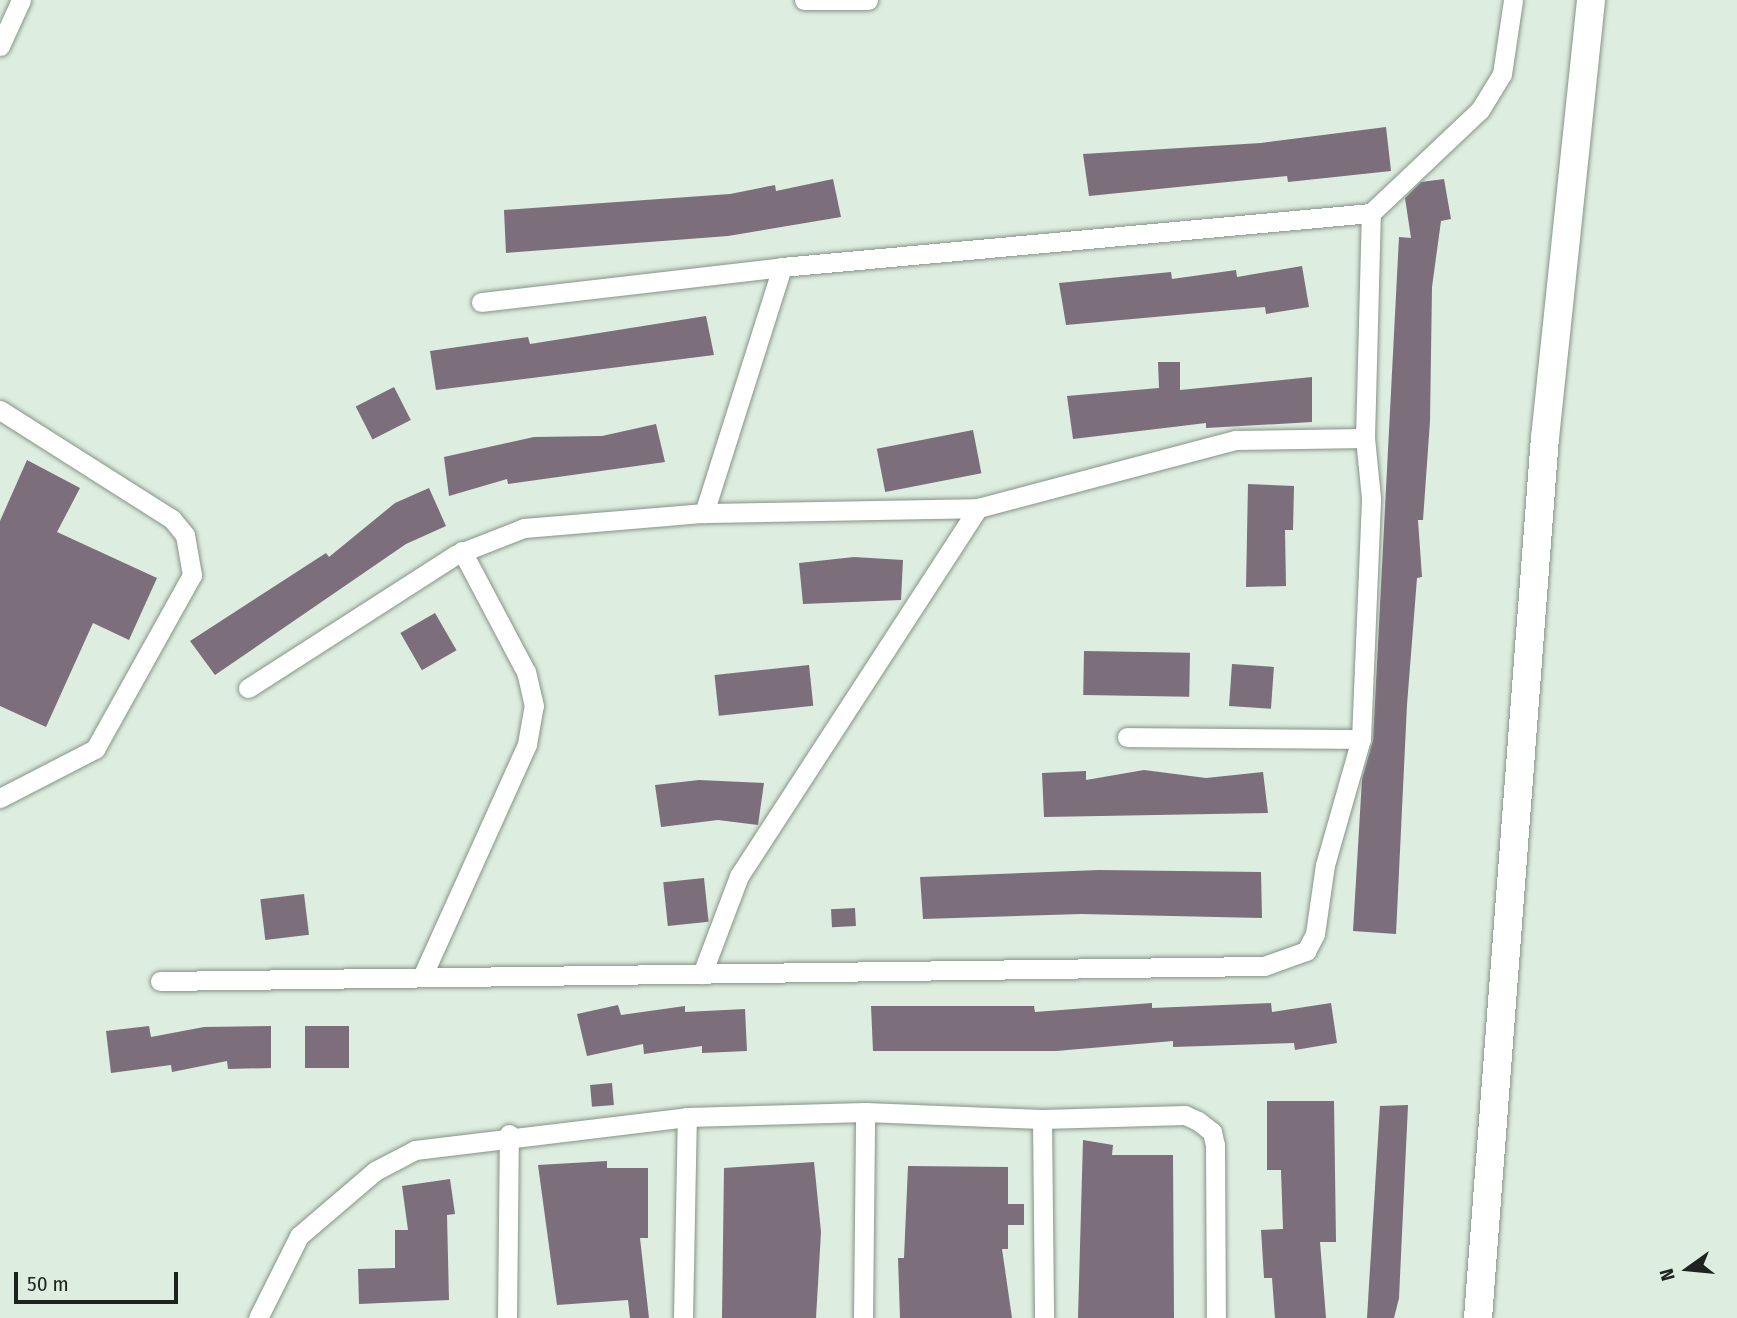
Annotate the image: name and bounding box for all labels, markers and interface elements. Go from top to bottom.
north arrow [1653,1234,1723,1304]
scale bar [18,1258,182,1302]
text: N [1655,1266,1680,1283]
text: 50 m [27,1271,69,1297]

